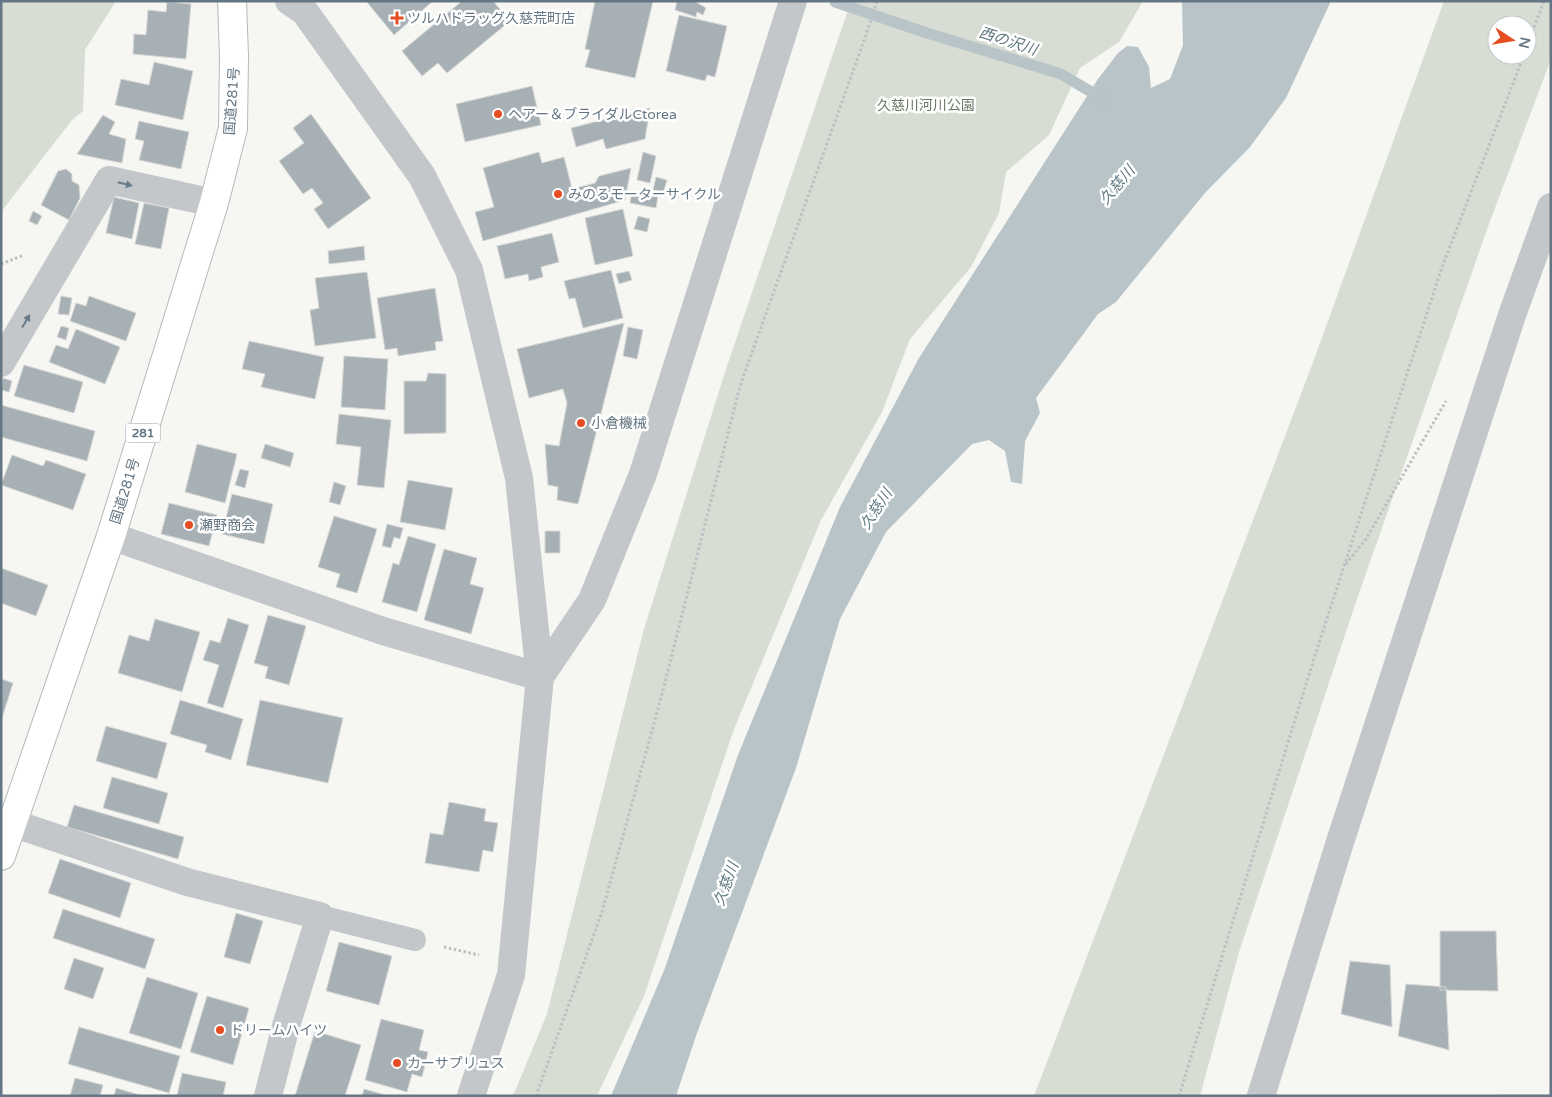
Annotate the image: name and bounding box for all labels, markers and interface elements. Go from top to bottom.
place label: ツルハドラッグ久慈荒町店 [407,10,575,27]
marker: ツルハドラッグ久慈荒町店 [391,12,403,24]
north arrow [1487,15,1537,65]
water label: 西の沢川 [977,23,1041,59]
text: N [1515,35,1534,50]
street label: 国道281号 [221,66,243,136]
park label: 久慈川河川公園 [877,97,975,114]
place label: ヘアー＆ブライダルCtorea [508,106,677,123]
marker: ヘアー＆ブライダルCtorea [492,108,504,120]
water label: 久慈川 [1096,160,1140,208]
one-way arrow [117,180,132,188]
place label: みのるモーターサイクル [568,186,721,203]
marker: みのるモーターサイクル [552,188,564,200]
one-way arrow [21,315,30,328]
place label: 小倉機械 [591,415,647,432]
marker: 小倉機械 [575,417,587,429]
road number: 281 [126,423,160,442]
street label: 国道281号 [107,456,143,526]
water label: 久慈川 [856,484,897,533]
place label: 瀬野商会 [199,517,255,534]
marker: 瀬野商会 [183,519,195,531]
water label: 久慈川 [710,858,743,908]
place label: ドリームハイツ [230,1022,327,1039]
marker: ドリームハイツ [214,1024,226,1036]
place label: カーサプリュス [407,1055,505,1072]
marker: カーサプリュス [391,1057,403,1069]

